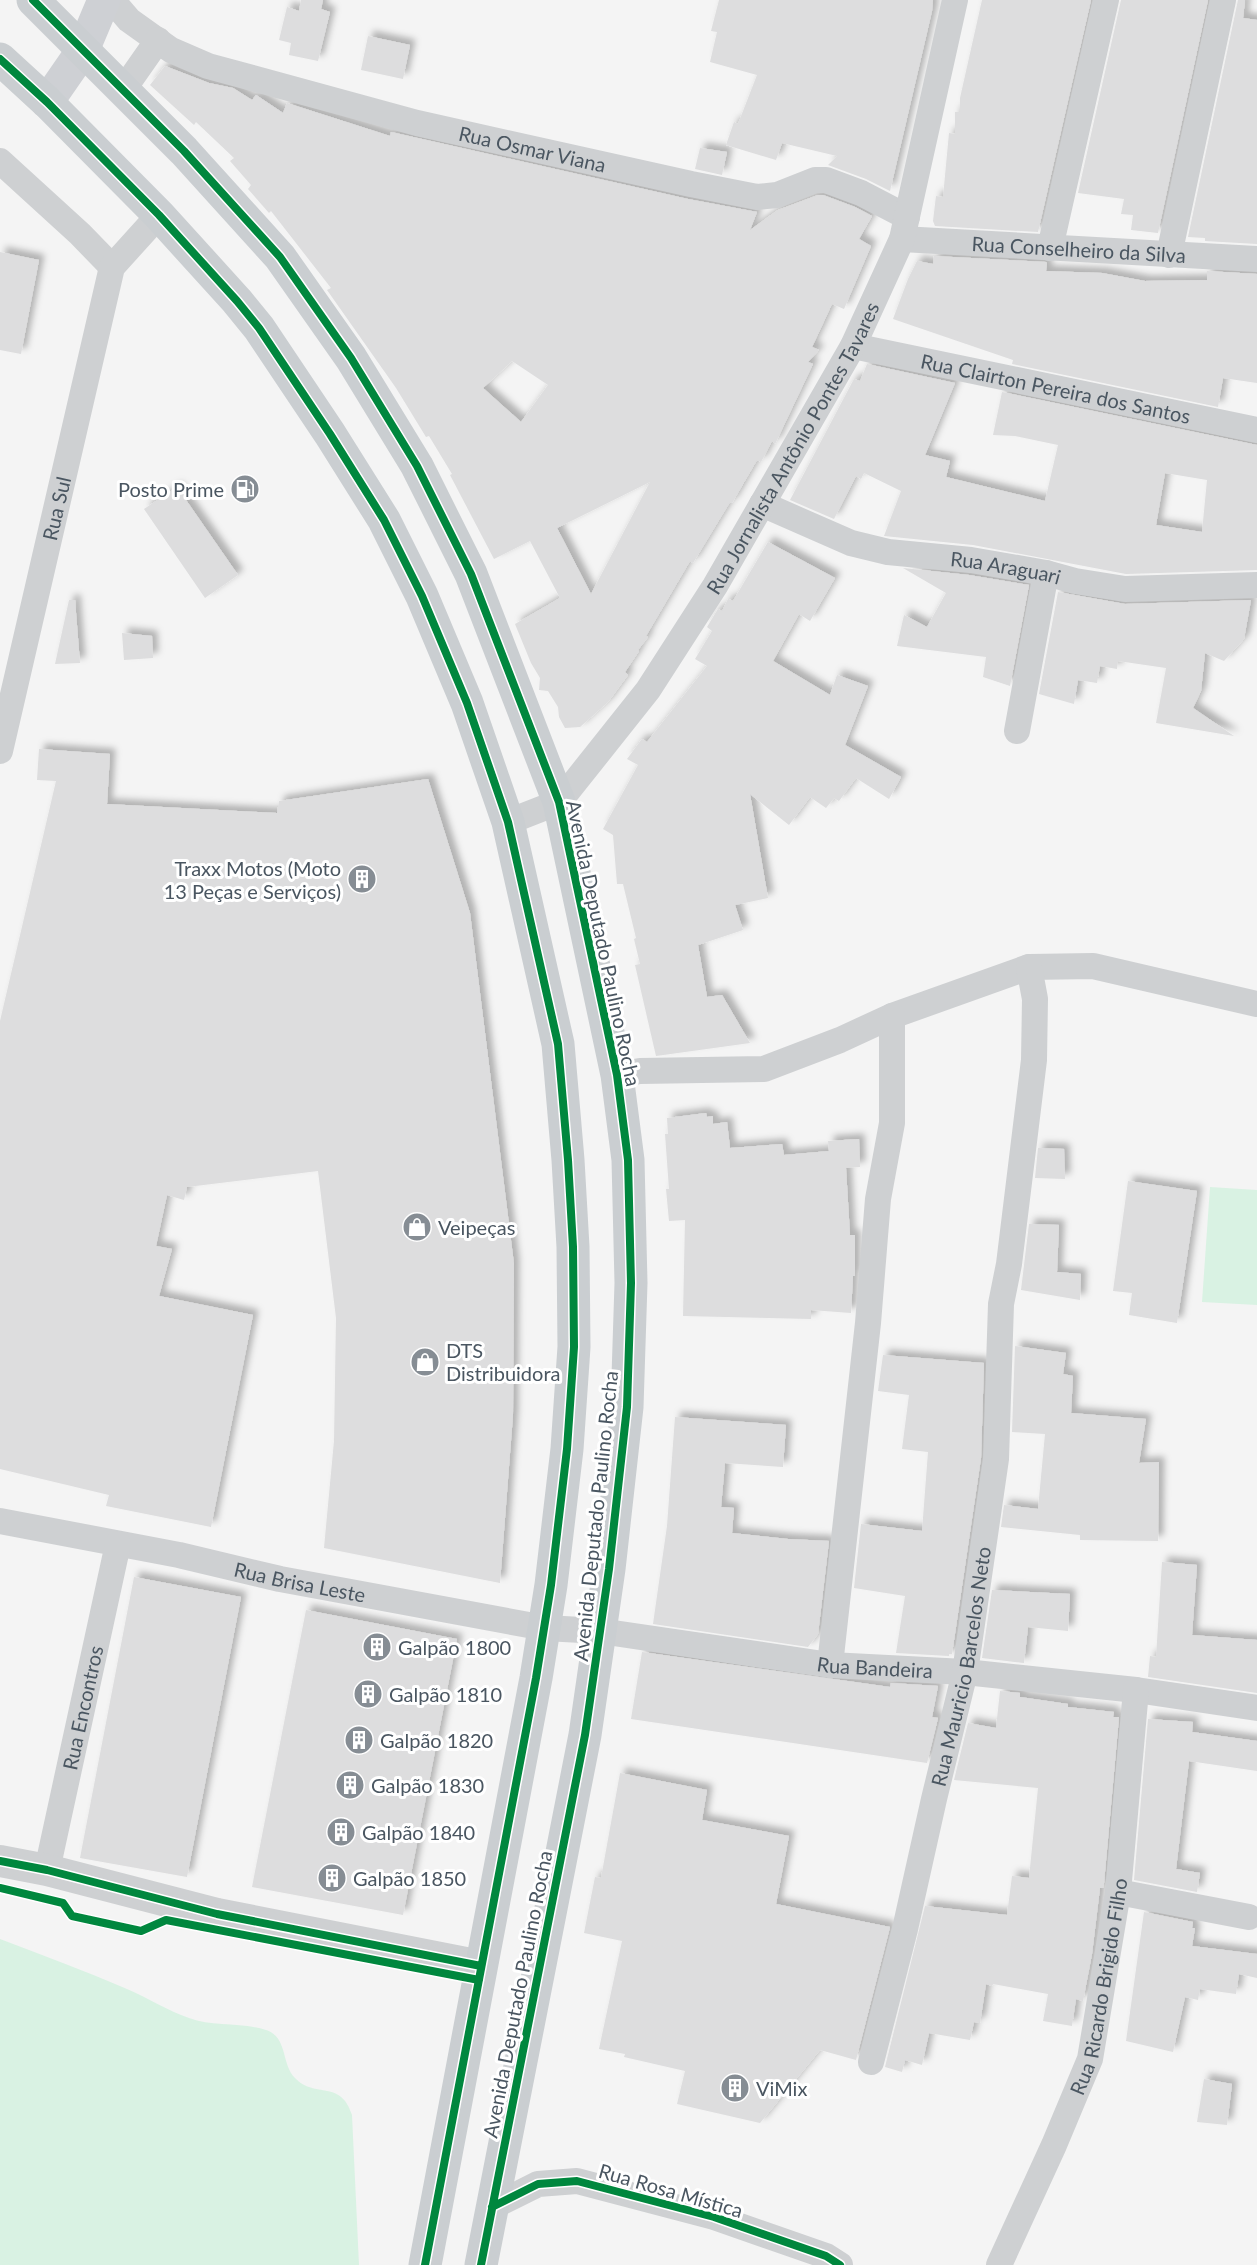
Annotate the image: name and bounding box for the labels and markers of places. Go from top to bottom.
fuel station icon: Posto Prime [229,473,261,505]
place label: Posto Prime [118,477,224,501]
place label: Traxx Motos (Moto 13 Peças e Serviços) [164,856,341,903]
building icon: Traxx Motos (Moto 13 Peças e Serviços) [346,863,378,895]
shop icon: Veipeças [401,1211,433,1243]
place label: Veipeças [438,1215,515,1239]
place label: DTS Distribuidora [446,1338,560,1385]
shop icon: DTS Distribuidora [409,1346,441,1378]
building icon: Galpão 1800 [361,1631,393,1663]
place label: Galpão 1800 [398,1635,511,1659]
building icon: Galpão 1810 [352,1678,384,1710]
place label: Galpão 1810 [389,1682,502,1706]
building icon: Galpão 1820 [343,1724,375,1756]
place label: Galpão 1820 [380,1728,493,1752]
building icon: Galpão 1830 [334,1769,366,1801]
place label: Galpão 1830 [371,1773,484,1797]
building icon: Galpão 1840 [325,1816,357,1848]
place label: Galpão 1840 [362,1820,475,1844]
building icon: Galpão 1850 [316,1862,348,1894]
place label: Galpão 1850 [353,1866,466,1890]
building icon: ViMix [719,2072,751,2104]
place label: ViMix [756,2076,807,2100]

